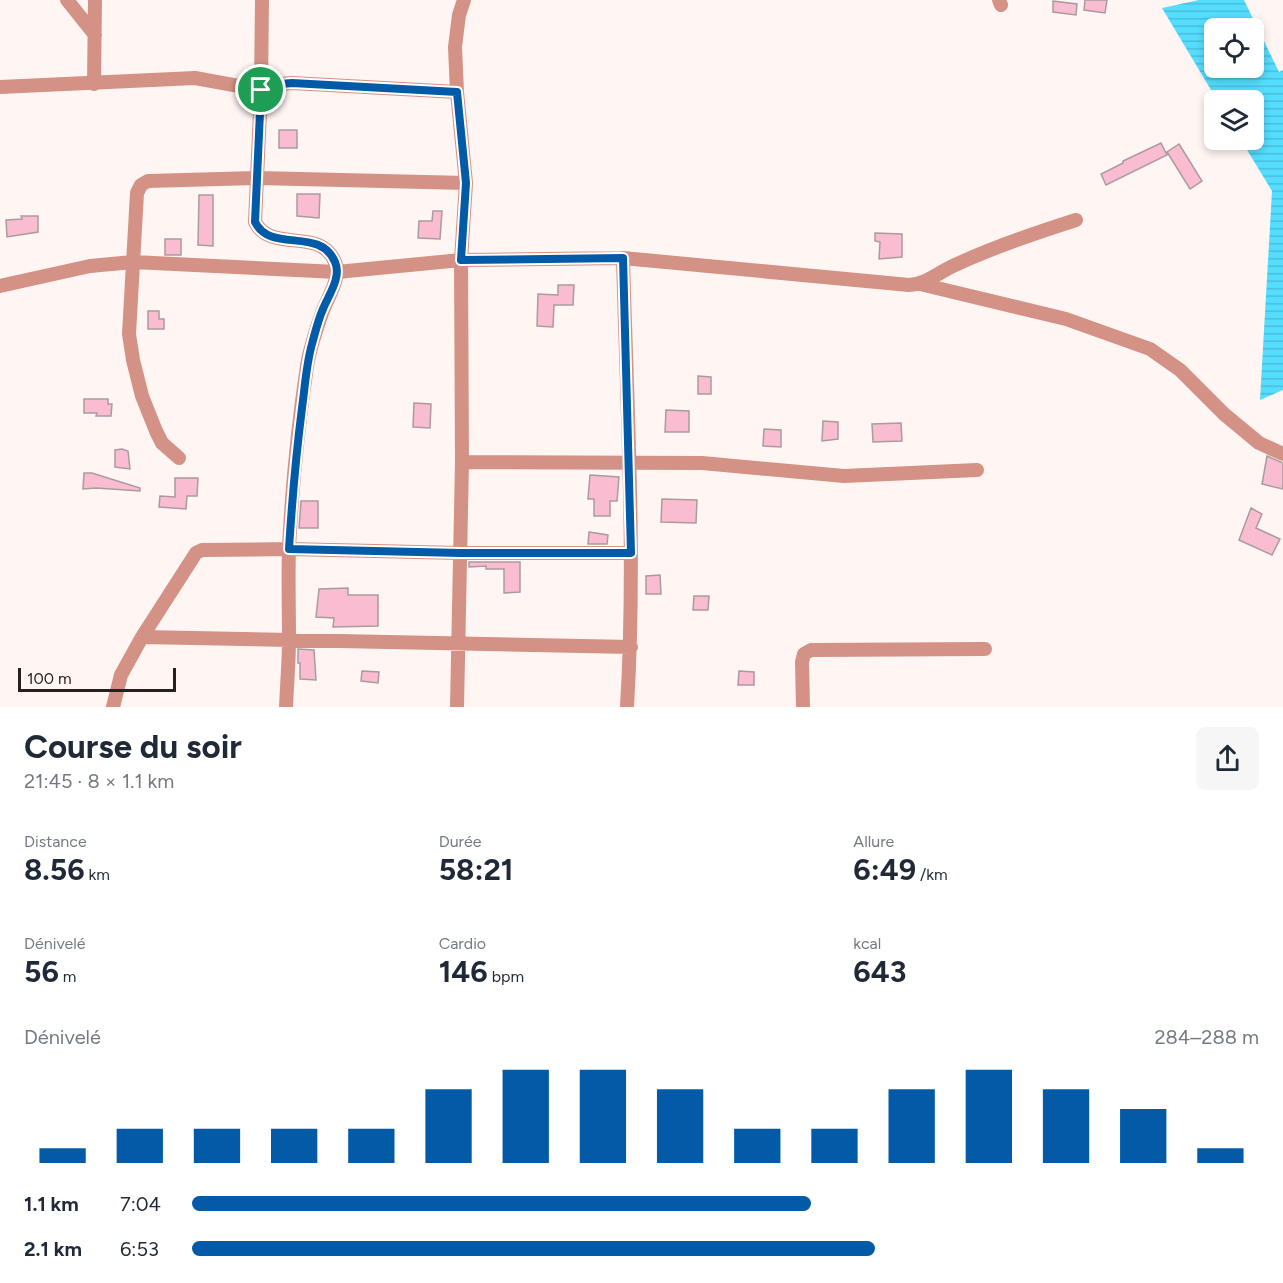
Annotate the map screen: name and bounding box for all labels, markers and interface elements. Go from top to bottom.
map controls [1204,18,1264,150]
button: locate [1204,18,1264,78]
pin [235,64,286,115]
icon: arrive [244,73,277,106]
button: layers [1204,90,1264,150]
scale bar [18,665,176,692]
text: 100 m [27,669,72,688]
text: Course du soir [24,727,242,766]
button: share [1196,727,1259,790]
text: 21:45 · 8 × 1.1 km [24,769,174,793]
text: Distance [24,832,87,851]
text: Durée [439,832,482,851]
text: Allure [853,832,894,851]
text: 8.56 [24,851,85,888]
text: 58:21 [439,851,514,888]
text: 6:49 [853,851,916,888]
text: km [85,865,110,884]
text: /km [916,865,948,884]
text: Dénivelé [24,934,86,953]
text: Cardio [439,934,486,953]
text: kcal [853,934,881,953]
text: 56 [24,953,59,990]
text: 146 [439,953,488,990]
text: 643 [853,953,906,990]
text: m [59,967,76,986]
text: bpm [488,967,524,986]
text: Dénivelé [24,1025,101,1049]
text: 284–288 m [1154,1025,1259,1049]
text: 1.1 km [24,1192,79,1216]
text: 7:04 [120,1192,161,1216]
text: 2.1 km [24,1237,82,1261]
text: 6:53 [120,1237,159,1261]

